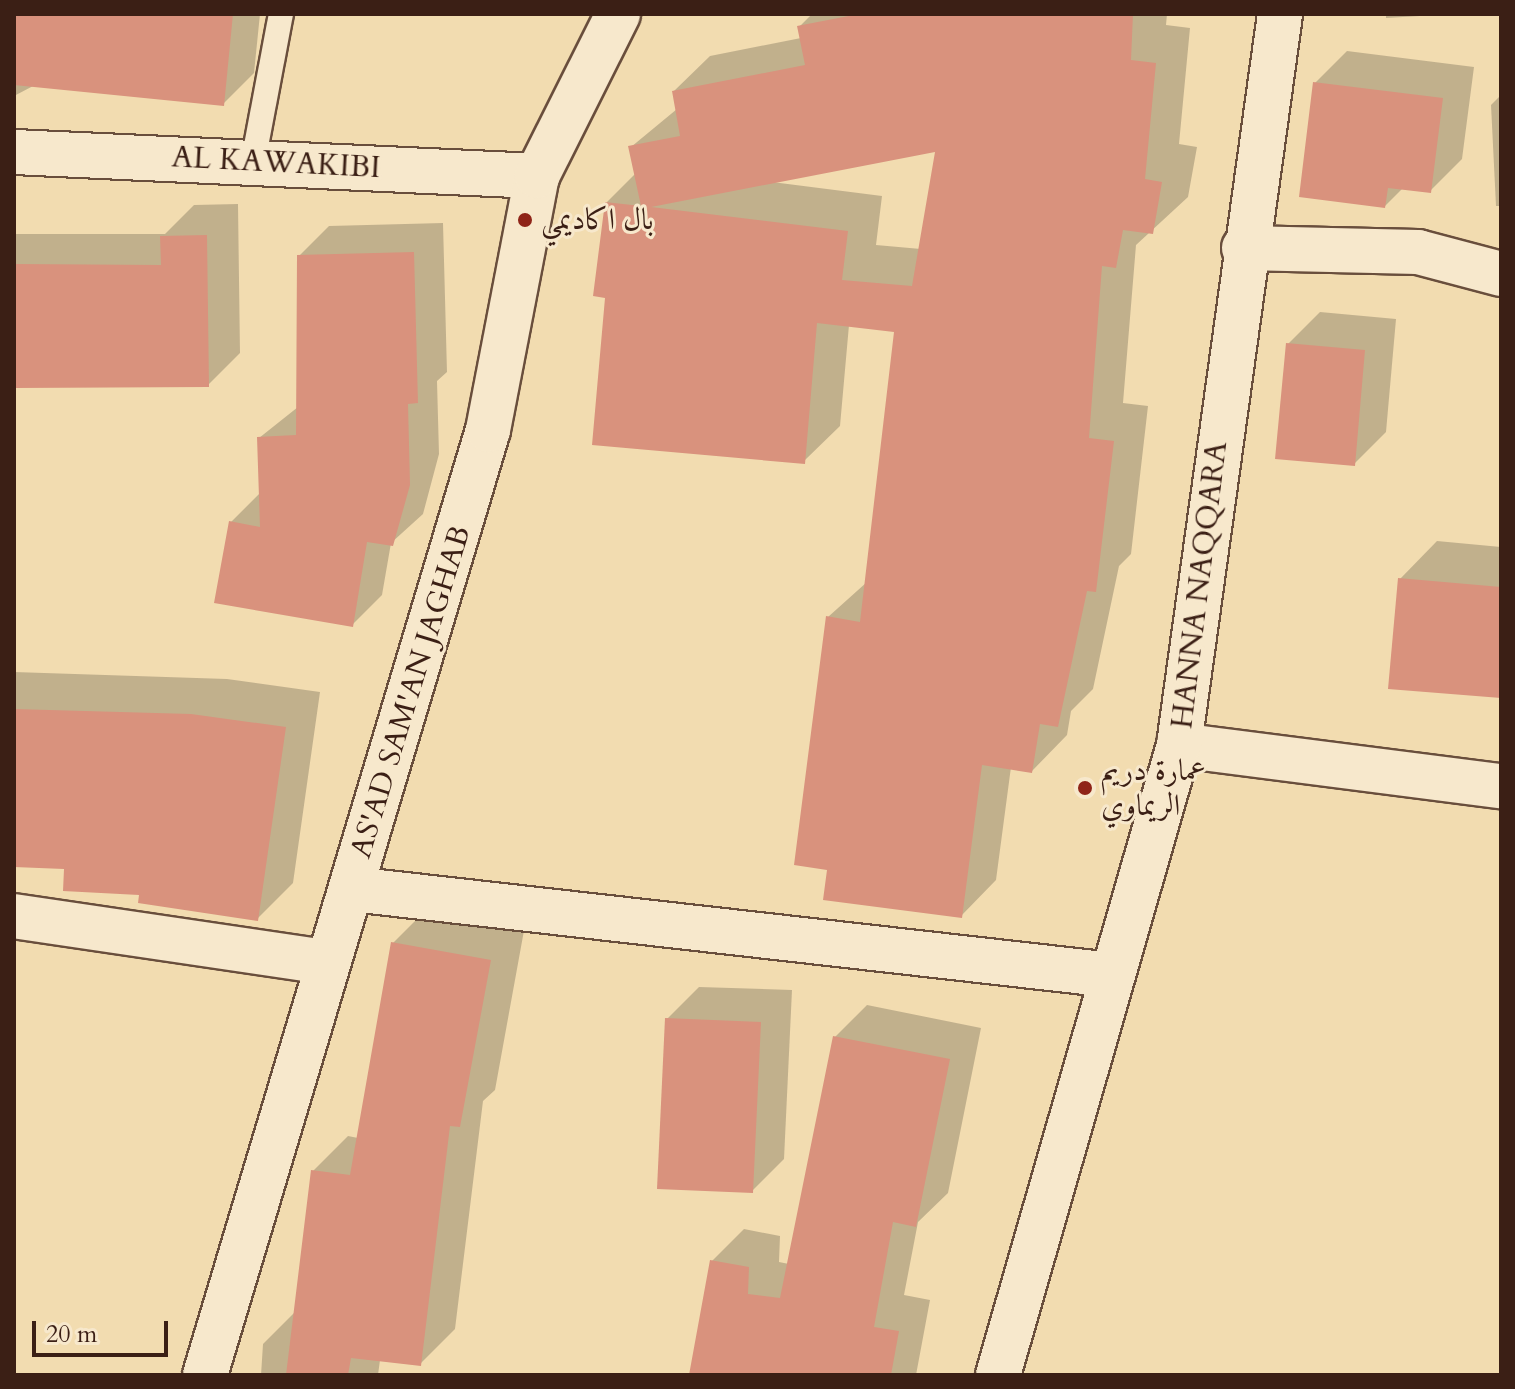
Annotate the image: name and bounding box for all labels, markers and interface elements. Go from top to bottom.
street label: AL KAWAKIBI [171,140,381,186]
place label: بال اكاديمي [541,202,654,238]
marker: بال اكاديمي [516,211,534,229]
street label: HANNA NAQQARA [1165,439,1235,731]
street label: AS'AD SAM'AN JAGHAB [343,522,479,862]
place label: عمارة دريم الريماوي [1101,753,1206,824]
marker: عمارة دريم الريماوي [1076,779,1094,797]
scale bar [36,1305,172,1355]
text: 20 m [46,1318,97,1351]

